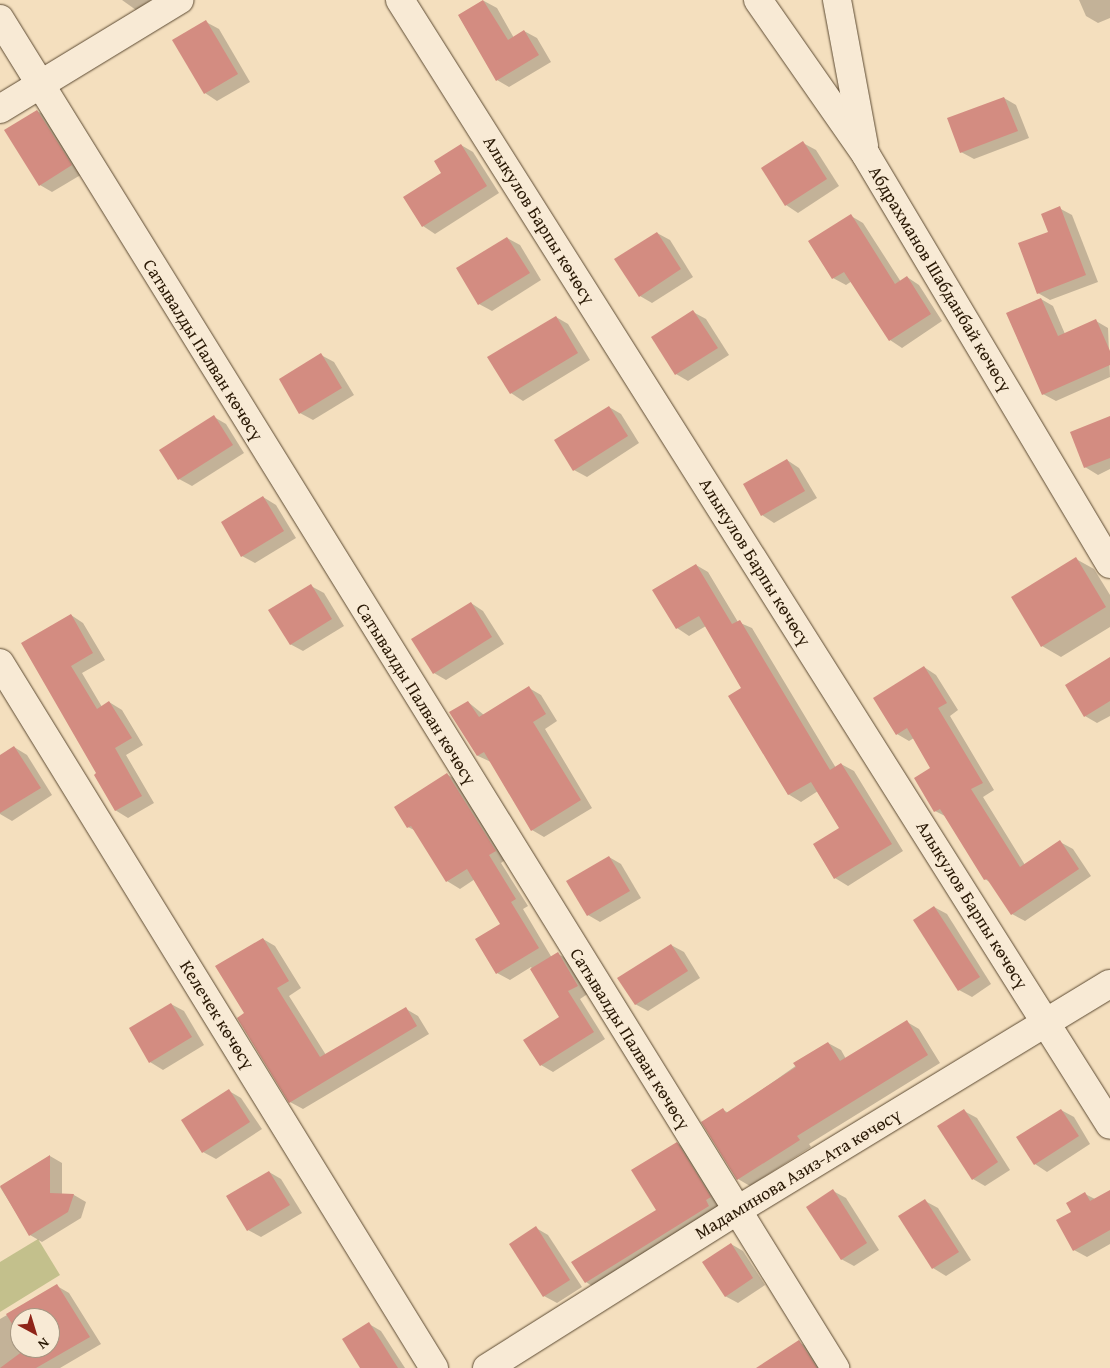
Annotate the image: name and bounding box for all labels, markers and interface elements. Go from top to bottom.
street label: Алыкулов Барпы көчөсү [478,132,600,308]
street label: Абдрахманов Шабданбай көчөсү [864,162,1016,396]
street label: Сатывалды Палван көчөсү [138,255,268,445]
street label: Алыкулов Барпы көчөсү [694,474,816,650]
street label: Сатывалды Палван көчөсү [351,599,481,789]
street label: Алыкулов Барпы көчөсү [911,817,1033,993]
street label: Сатывалды Палван көчөсү [565,944,695,1134]
street label: Келечек көчөсү [175,957,259,1073]
street label: Мадаминова Азиз-Ата көчөсү [691,1104,905,1244]
north arrow [10,1308,60,1358]
text: N [34,1333,54,1355]

